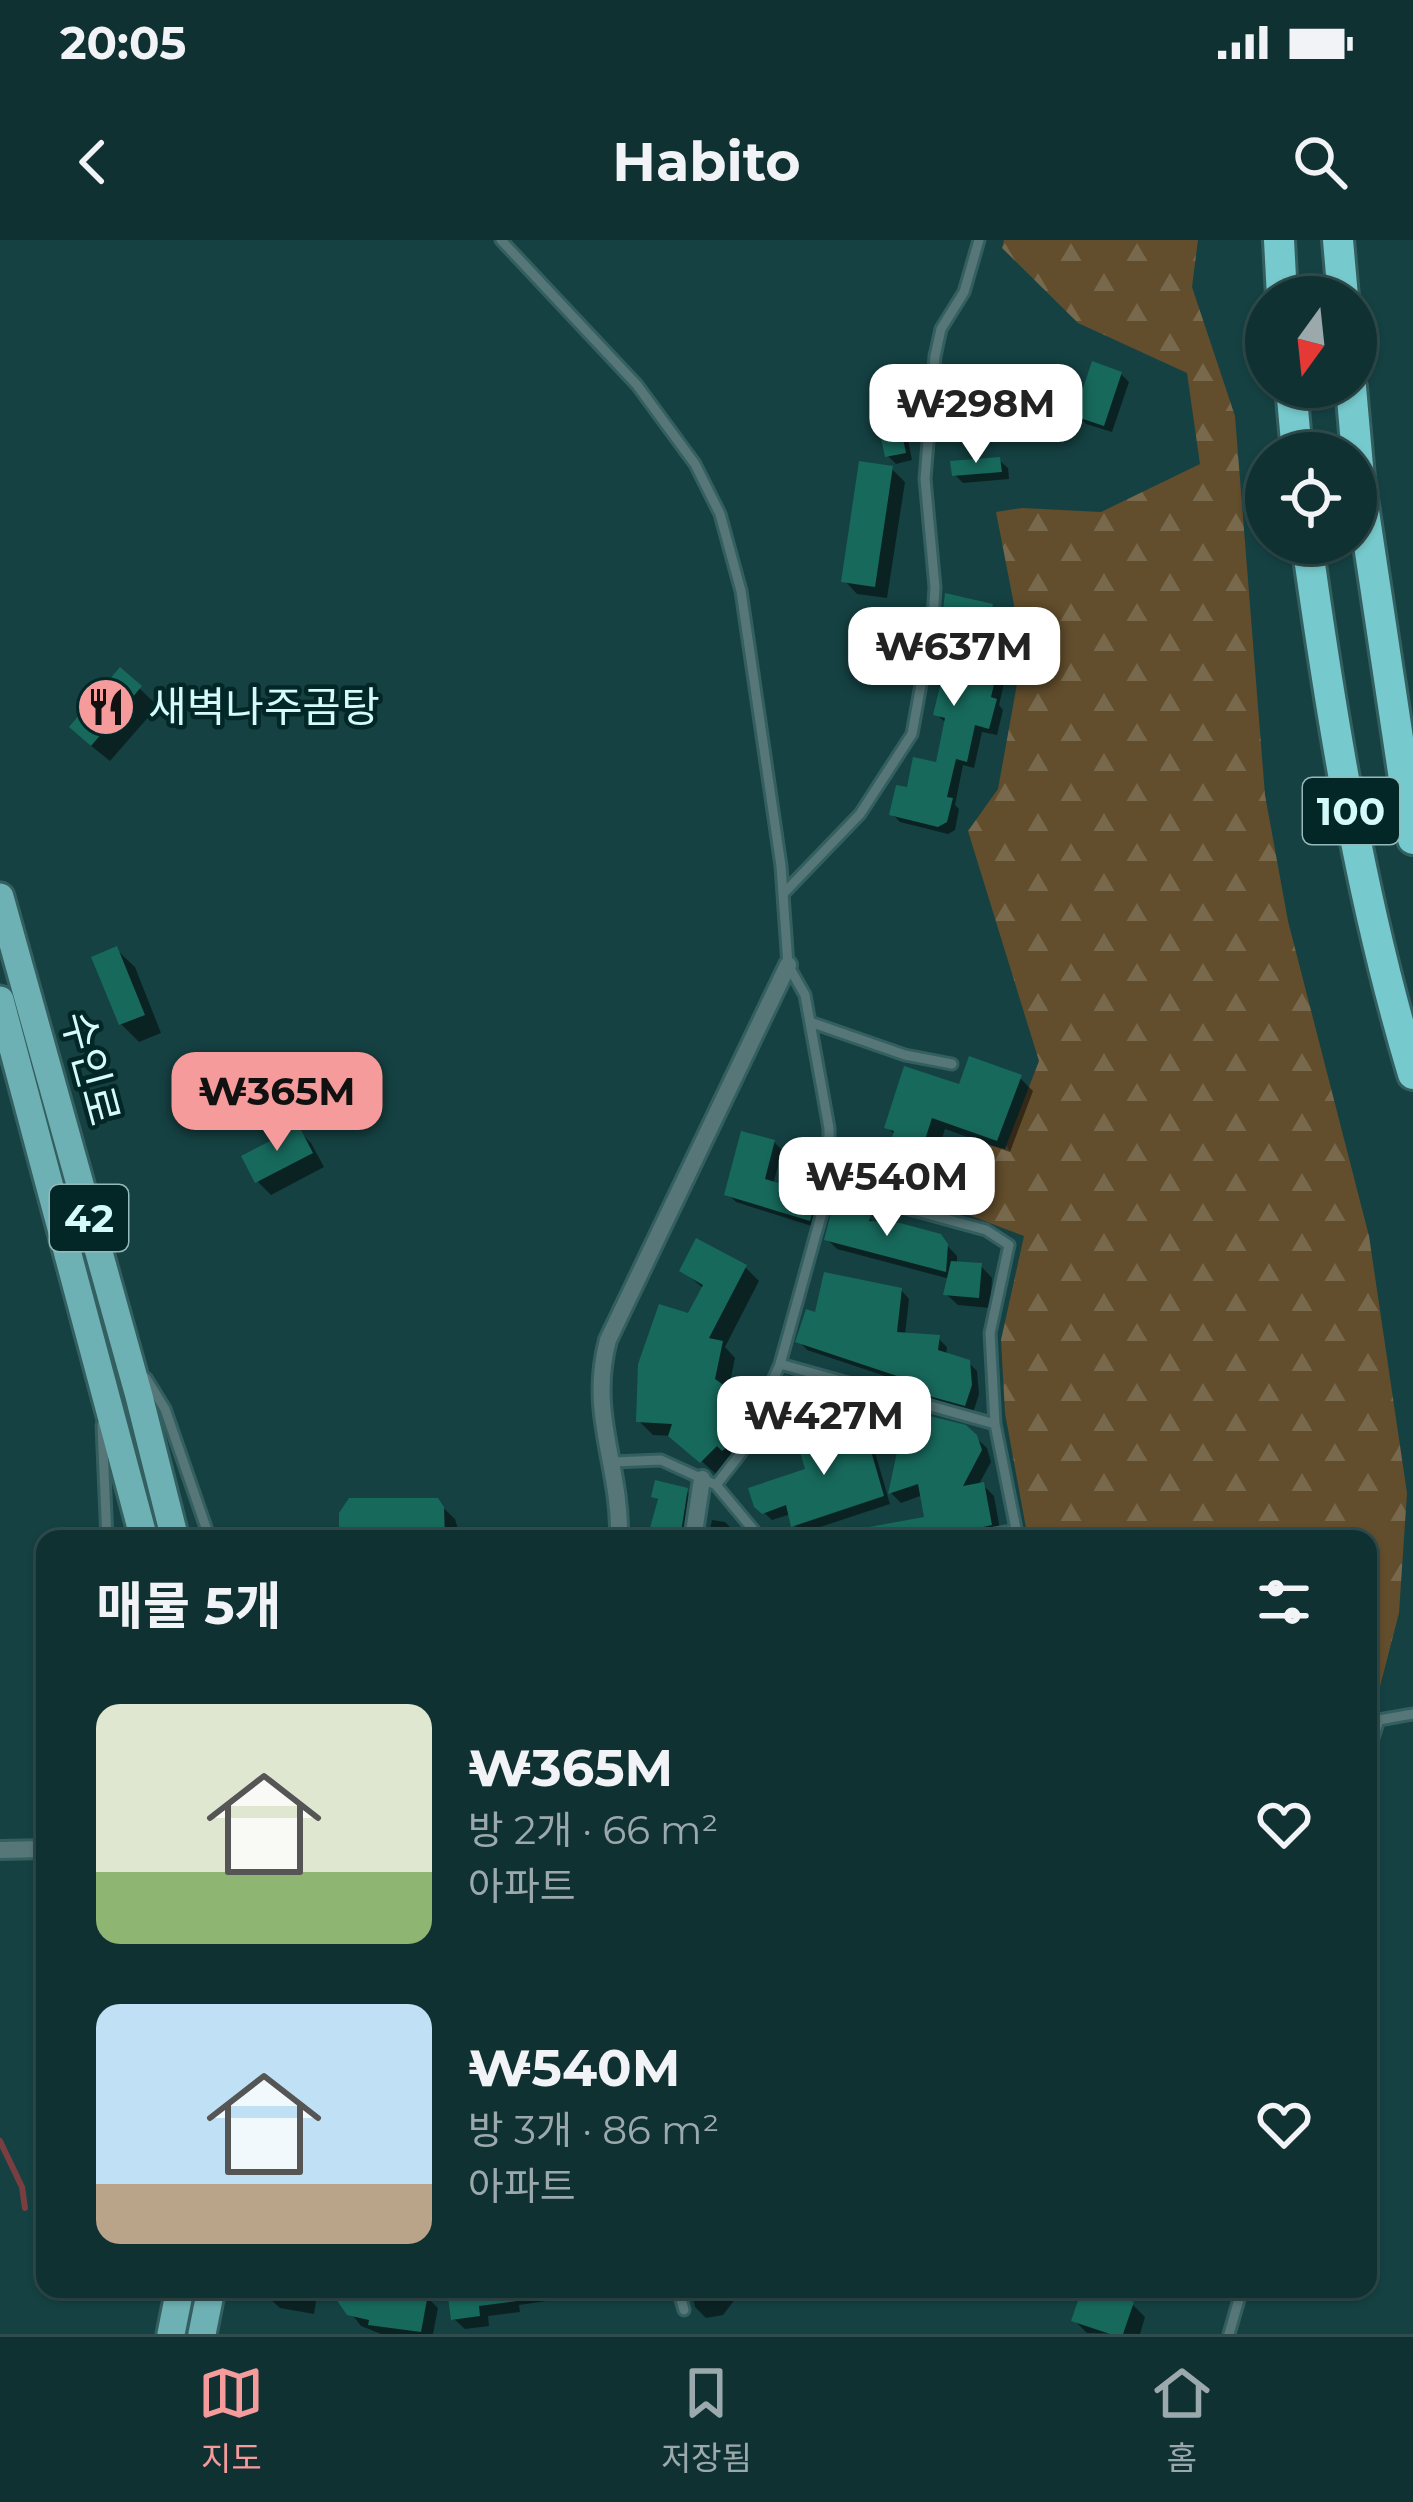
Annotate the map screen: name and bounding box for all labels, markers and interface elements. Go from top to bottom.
text: 20:05 [60,15,186,70]
icon: back [60,129,126,195]
text: Habito [612,129,801,195]
icon: search [1287,129,1353,195]
north arrow [1245,276,1377,408]
map controls [1245,276,1377,564]
pin: ₩298M [892,364,1060,466]
text: ₩298M [896,379,1056,427]
button: locate [1245,432,1377,564]
pin: ₩637M [870,607,1038,709]
text: ₩637M [875,622,1033,670]
restaurant icon: 새벽나주곰탕 [75,676,137,738]
place label: 새벽나주곰탕 [148,681,380,733]
road number: 100 [1303,778,1399,844]
street label: 수인로 [51,1005,131,1131]
pin: ₩365M [193,1052,361,1154]
text: ₩365M [198,1067,356,1115]
pin: ₩540M [803,1137,971,1239]
text: ₩540M [806,1152,968,1200]
road number: 42 [50,1185,128,1251]
pin: ₩427M [740,1376,908,1478]
text: ₩427M [744,1391,904,1439]
icon: filters [1251,1569,1317,1635]
text: 매물 5개 [96,1575,282,1637]
text: ₩365M [468,1737,673,1799]
icon: home [192,1752,336,1896]
icon: heart [1251,1791,1317,1857]
text: 방 2개 · 66 m² [468,1806,718,1854]
text: 아파트 [468,1862,576,1910]
text: ₩540M [468,2037,680,2099]
icon: home [192,2052,336,2196]
icon: heart [1251,2091,1317,2157]
text: 방 3개 · 86 m² [468,2106,719,2154]
text: 아파트 [468,2162,576,2210]
tab: 지도 [198,2360,264,2480]
tab: 저장됨 [661,2360,752,2480]
tab: 홈 [1149,2360,1215,2480]

